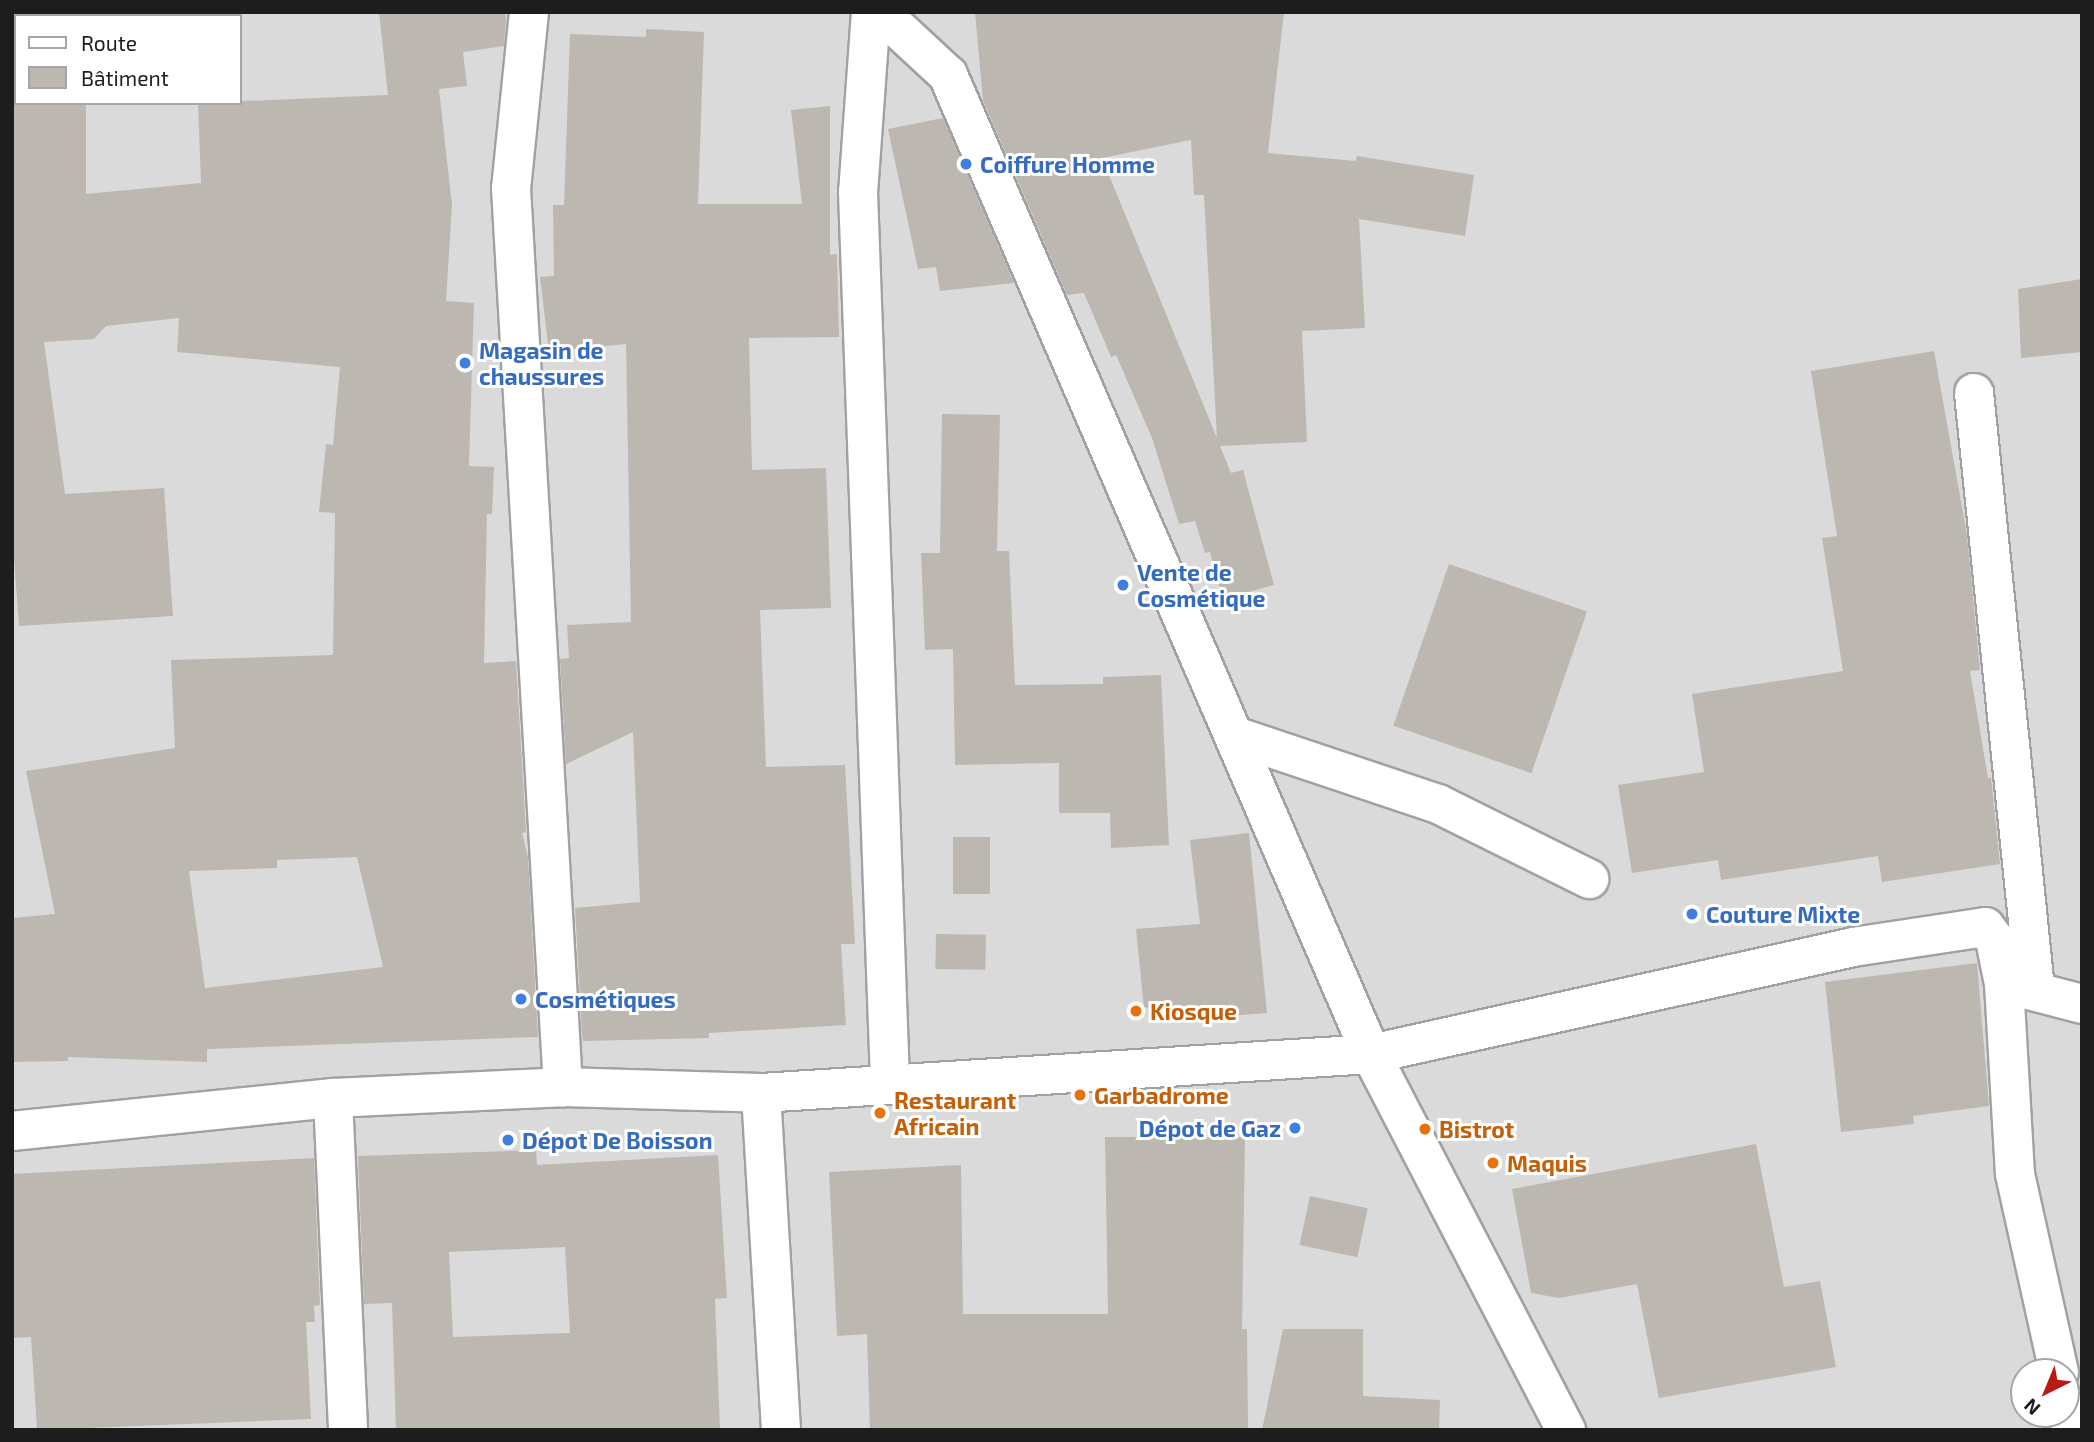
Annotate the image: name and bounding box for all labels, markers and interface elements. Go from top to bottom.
legend [14,14,242,105]
text: Route [81,30,137,55]
text: Bâtiment [81,65,169,90]
place label: Coiffure Homme [980,150,1155,178]
marker: Coiffure Homme [958,156,974,172]
place label: Magasin de chaussures [479,336,604,390]
marker: Magasin de chaussures [457,355,473,371]
place label: Vente de Cosmétique [1137,558,1266,612]
marker: Vente de Cosmétique [1115,577,1131,593]
place label: Couture Mixte [1706,900,1860,928]
marker: Couture Mixte [1684,906,1700,922]
place label: Cosmétiques [535,985,676,1013]
marker: Cosmétiques [513,991,529,1007]
place label: Kiosque [1150,997,1237,1025]
marker: Kiosque [1128,1003,1144,1019]
place label: Garbadrome [1094,1081,1229,1109]
place label: Restaurant Africain [894,1086,1016,1140]
marker: Garbadrome [1072,1087,1088,1103]
marker: Restaurant Africain [872,1105,888,1121]
place label: Dépot de Gaz [1139,1114,1281,1142]
place label: Bistrot [1439,1115,1514,1143]
marker: Dépot de Gaz [1287,1120,1303,1136]
marker: Bistrot [1417,1121,1433,1137]
place label: Dépot De Boisson [522,1126,712,1154]
marker: Dépot De Boisson [500,1132,516,1148]
place label: Maquis [1507,1149,1587,1177]
marker: Maquis [1485,1155,1501,1171]
north arrow [2010,1358,2080,1428]
text: N [2019,1394,2045,1420]

